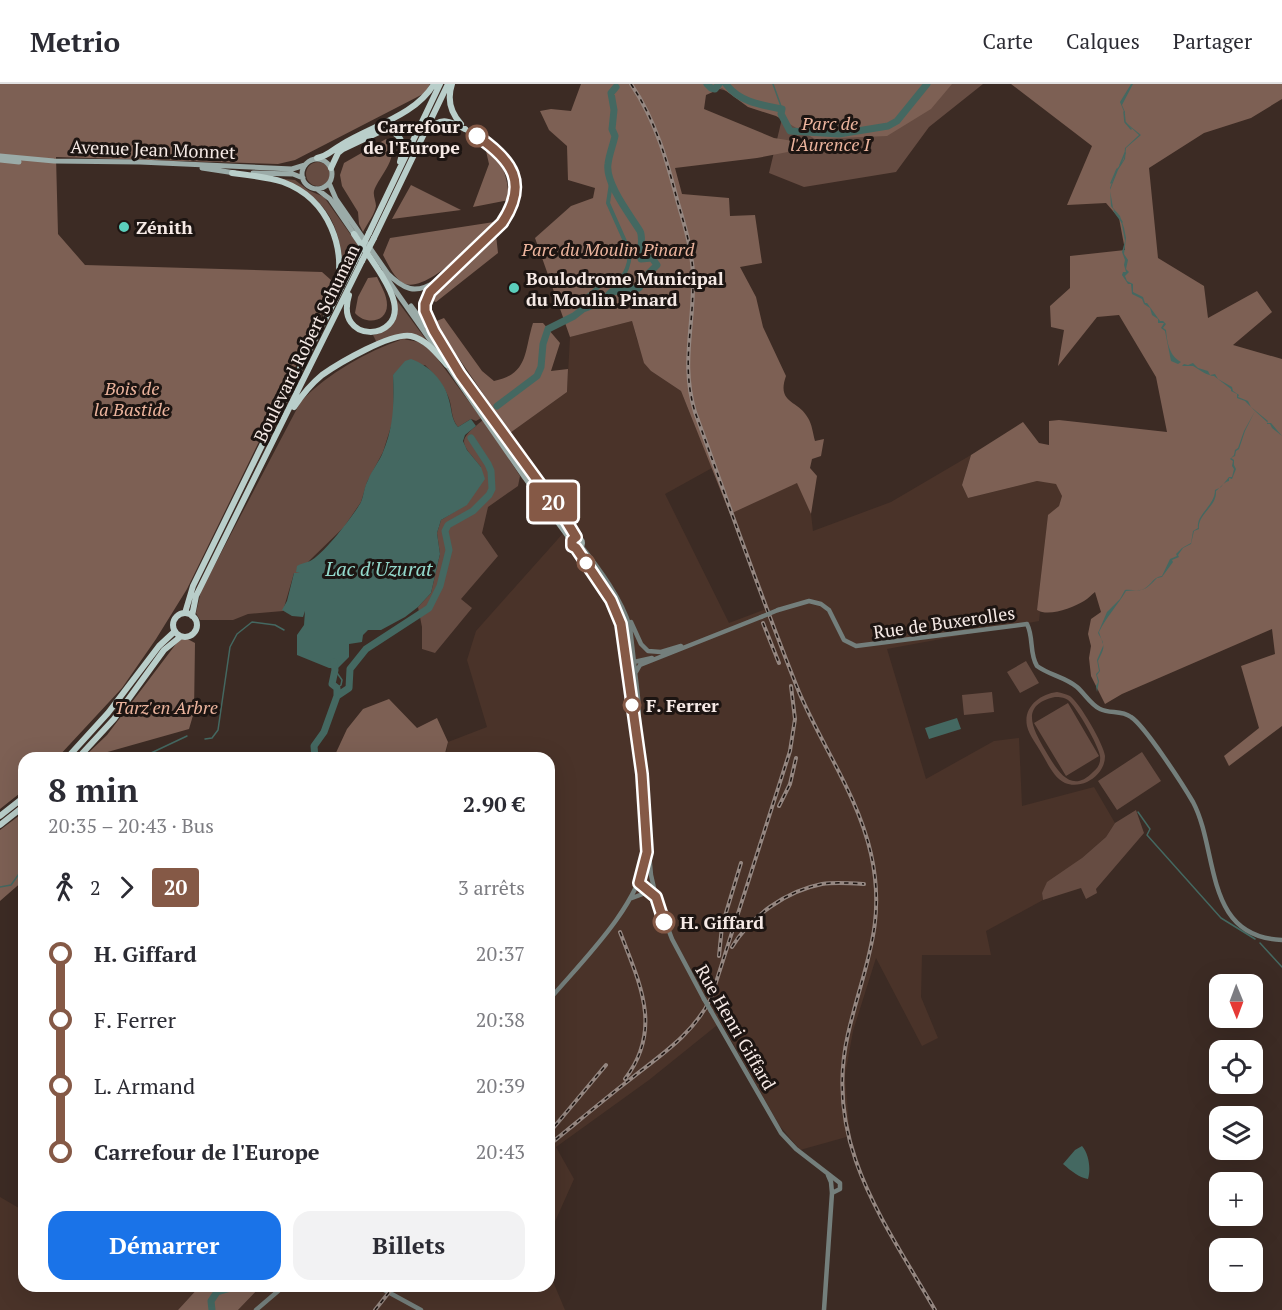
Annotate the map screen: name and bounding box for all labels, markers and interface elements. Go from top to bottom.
text: Metrio [30,23,120,60]
text: Carte [983,27,1033,55]
text: Calques [1066,27,1140,55]
text: Partager [1173,27,1252,55]
park label: Parc de l'Aurence I [790,111,872,156]
place label: Carrefour de l'Europe [363,114,460,159]
marker: Carrefour de l'Europe [466,125,488,147]
street label: Avenue Jean Monnet [70,134,236,164]
place label: Zénith [136,215,193,239]
marker: Zénith [117,220,131,234]
park label: Parc du Moulin Pinard [521,237,695,261]
street label: Boulevard Robert Schuman [248,240,365,446]
place label: Boulodrome Municipal du Moulin Pinard [526,266,724,311]
marker: Boulodrome Municipal du Moulin Pinard [507,281,521,295]
park label: Bois de la Bastide [94,376,170,421]
line badge: 20 [526,482,580,522]
text: 20 [541,488,565,516]
unlabelled marker [577,554,595,572]
water label: Lac d'Uzurat [324,555,434,582]
street label: Rue de Buxerolles [872,600,1016,644]
place label: F. Ferrer [646,693,719,717]
park label: Tarz'en Arbre [114,695,218,719]
marker: F. Ferrer [623,696,641,714]
text: 8 min [48,768,138,811]
text: 2.90 € [463,789,525,818]
text: 20:35 – 20:43 · Bus [48,812,214,839]
icon: walk [48,871,81,904]
icon: forward [110,871,143,904]
text: 20 [164,873,187,901]
text: 2 [90,874,101,901]
text: 3 arrêts [458,874,525,901]
place label: H. Giffard [680,910,764,934]
marker: H. Giffard [653,911,675,933]
text: H. Giffard [94,939,197,968]
text: 20:37 [476,940,525,967]
street label: Rue Henri Giffard [690,960,782,1094]
north arrow [1209,974,1263,1028]
map controls [1209,974,1263,1292]
text: F. Ferrer [94,1005,176,1034]
text: 20:38 [476,1006,525,1033]
button: locate [1209,1040,1263,1094]
text: L. Armand [94,1071,195,1100]
text: 20:39 [476,1072,525,1099]
button: layers [1209,1106,1263,1160]
text: Carrefour de l'Europe [94,1137,320,1166]
text: 20:43 [476,1138,525,1165]
button: + [1209,1172,1263,1226]
button: Démarrer [48,1211,281,1280]
button: Billets [293,1211,525,1280]
button: − [1209,1238,1263,1292]

